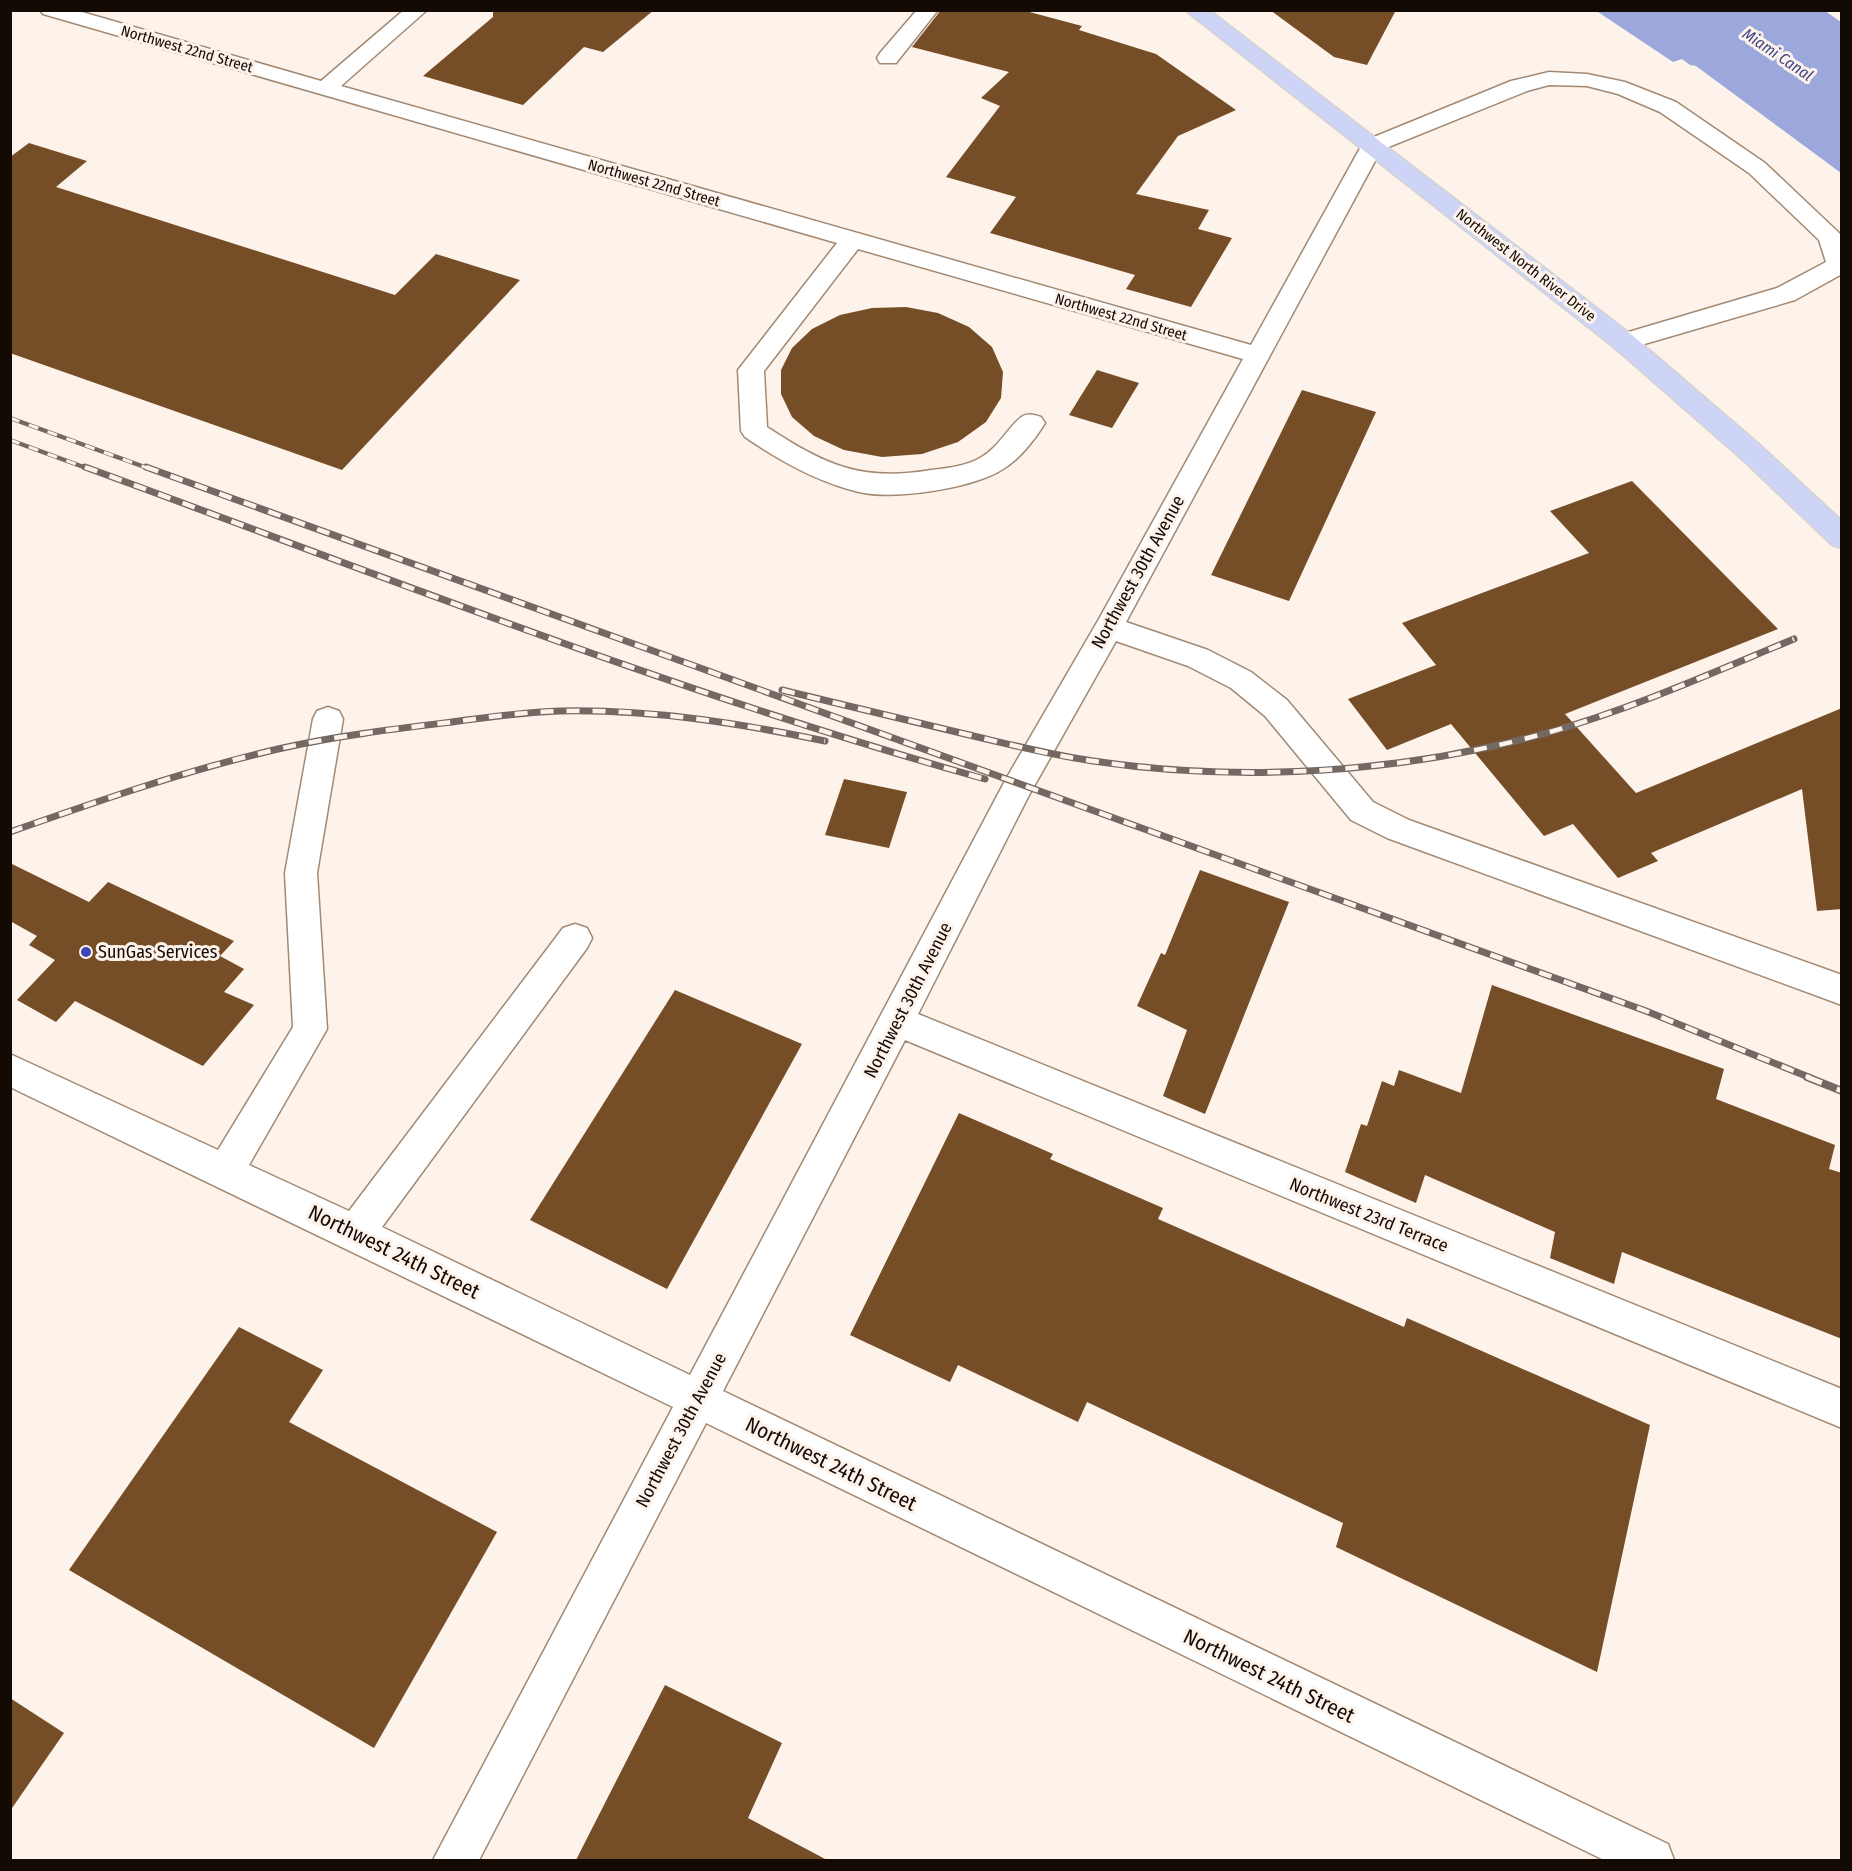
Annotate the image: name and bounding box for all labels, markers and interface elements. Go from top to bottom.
street label: Northwest 22nd Street [119,22,255,77]
water label: Miami Canal [1739,24,1816,85]
street label: Northwest 22nd Street [586,156,722,211]
street label: Northwest North River Drive [1453,205,1599,325]
street label: Northwest 22nd Street [1053,290,1189,345]
street label: Northwest 30th Avenue [1087,491,1189,652]
street label: Northwest 30th Avenue [859,918,957,1082]
place label: SunGas Services [98,941,218,963]
marker: SunGas Services [79,945,93,959]
street label: Northwest 23rd Terrace [1286,1173,1452,1257]
street label: Northwest 24th Street [304,1199,484,1305]
street label: Northwest 30th Avenue [631,1349,731,1511]
street label: Northwest 24th Street [741,1411,921,1517]
street label: Northwest 24th Street [1179,1623,1359,1729]

